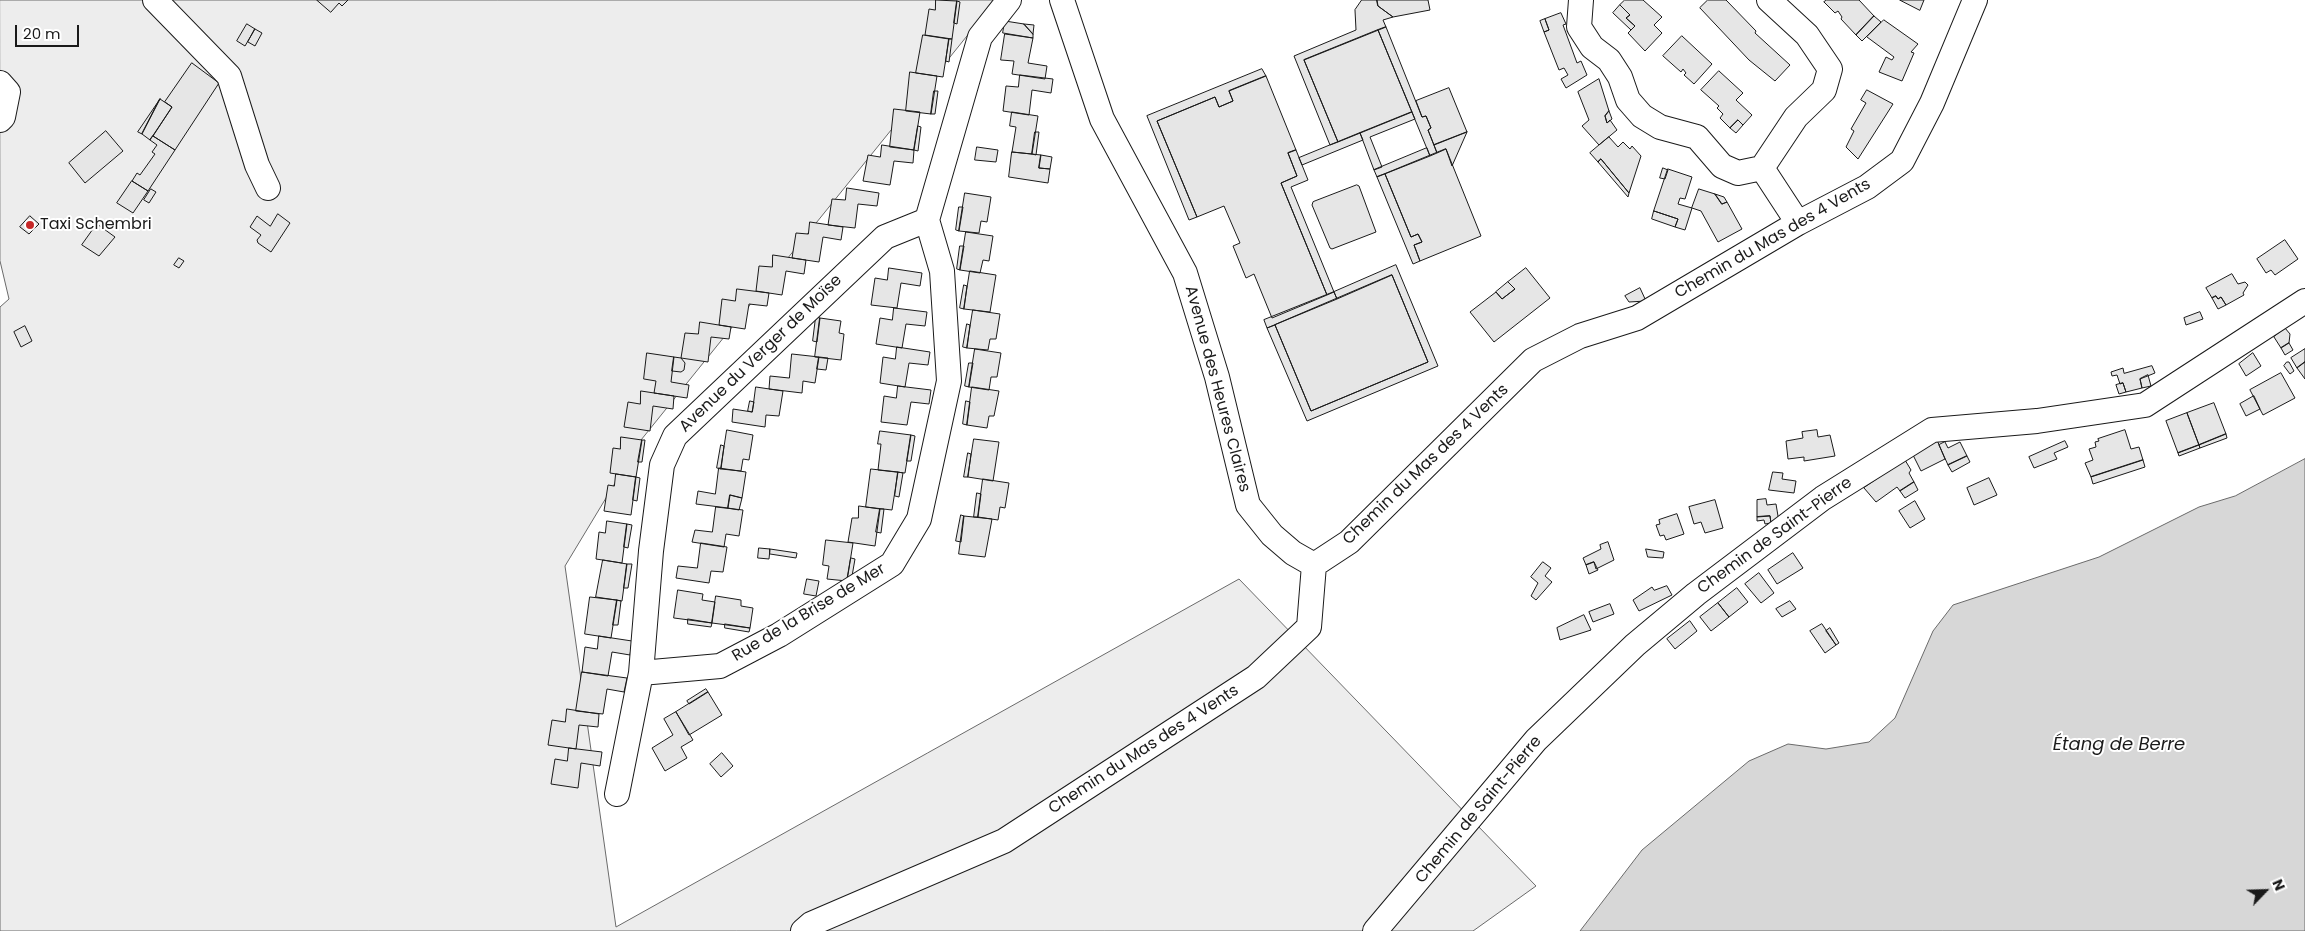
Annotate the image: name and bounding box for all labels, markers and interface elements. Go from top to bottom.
scale bar [18,15,81,47]
text: 20 m [23,23,61,44]
street label: Chemin du Mas des 4 Vents [1672,175,1874,303]
place label: Taxi Schembri [40,215,152,235]
marker: Taxi Schembri [24,219,36,231]
street label: Avenue du Verger de Moïse [676,271,846,437]
street label: Avenue des Heures Claires [1180,284,1254,494]
street label: Chemin du Mas des 4 Vents [1339,381,1513,549]
street label: Chemin de Saint-Pierre [1694,473,1856,599]
street label: Rue de la Brise de Mer [729,560,889,666]
street label: Chemin du Mas des 4 Vents [1045,681,1243,819]
street label: Chemin de Saint-Pierre [1412,732,1546,888]
water label: Étang de Berre [2053,734,2185,756]
north arrow [2240,866,2290,916]
text: N [2267,876,2290,894]

